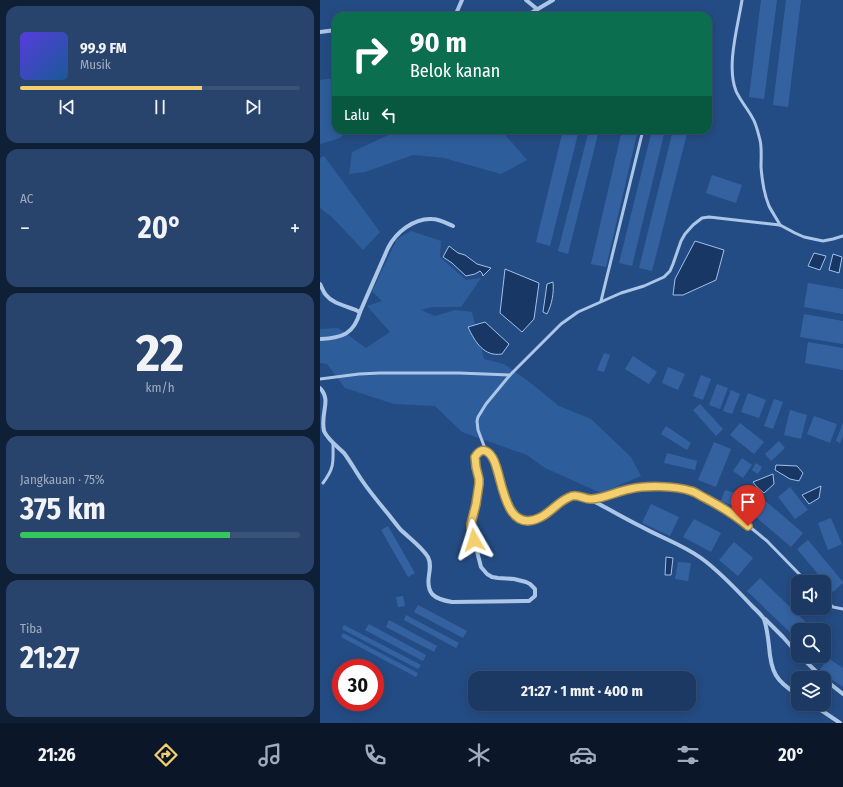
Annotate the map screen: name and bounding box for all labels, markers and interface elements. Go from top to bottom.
text: 90 m [410,26,467,59]
icon: right [344,28,396,80]
text: 99.9 FM [80,39,127,57]
text: Musik [80,57,111,72]
text: Belok kanan [410,60,500,82]
icon: previous [56,96,78,118]
icon: pause [149,96,171,118]
icon: next [242,96,264,118]
icon: left [378,104,400,126]
text: Lalu [344,106,370,124]
text: AC [20,191,33,206]
text: 20° [138,210,182,246]
text: − [20,215,30,242]
text: + [290,215,300,242]
text: 22 [136,322,184,385]
text: km/h [146,380,175,395]
text: Jangkauan · 75% [20,472,105,487]
pin [731,485,765,526]
text: 375 km [20,491,106,527]
icon: arrive [737,491,759,513]
position arrow [453,519,495,561]
map controls [791,575,831,711]
button: sound [791,575,831,615]
text: Tiba [20,621,42,636]
button: search [791,623,831,663]
text: 21:27 [20,640,79,676]
speed limit sign: 30 [332,659,384,711]
button: layers [791,671,831,711]
text: 21:27 · 1 mnt · 400 m [521,682,643,700]
icon: directions [152,741,180,769]
icon: music [256,741,284,769]
icon: phone [361,741,389,769]
icon: climate [465,741,493,769]
icon: car [569,741,597,769]
icon: filters [674,741,702,769]
text: 21:26 [38,744,76,766]
text: 20° [778,744,805,766]

